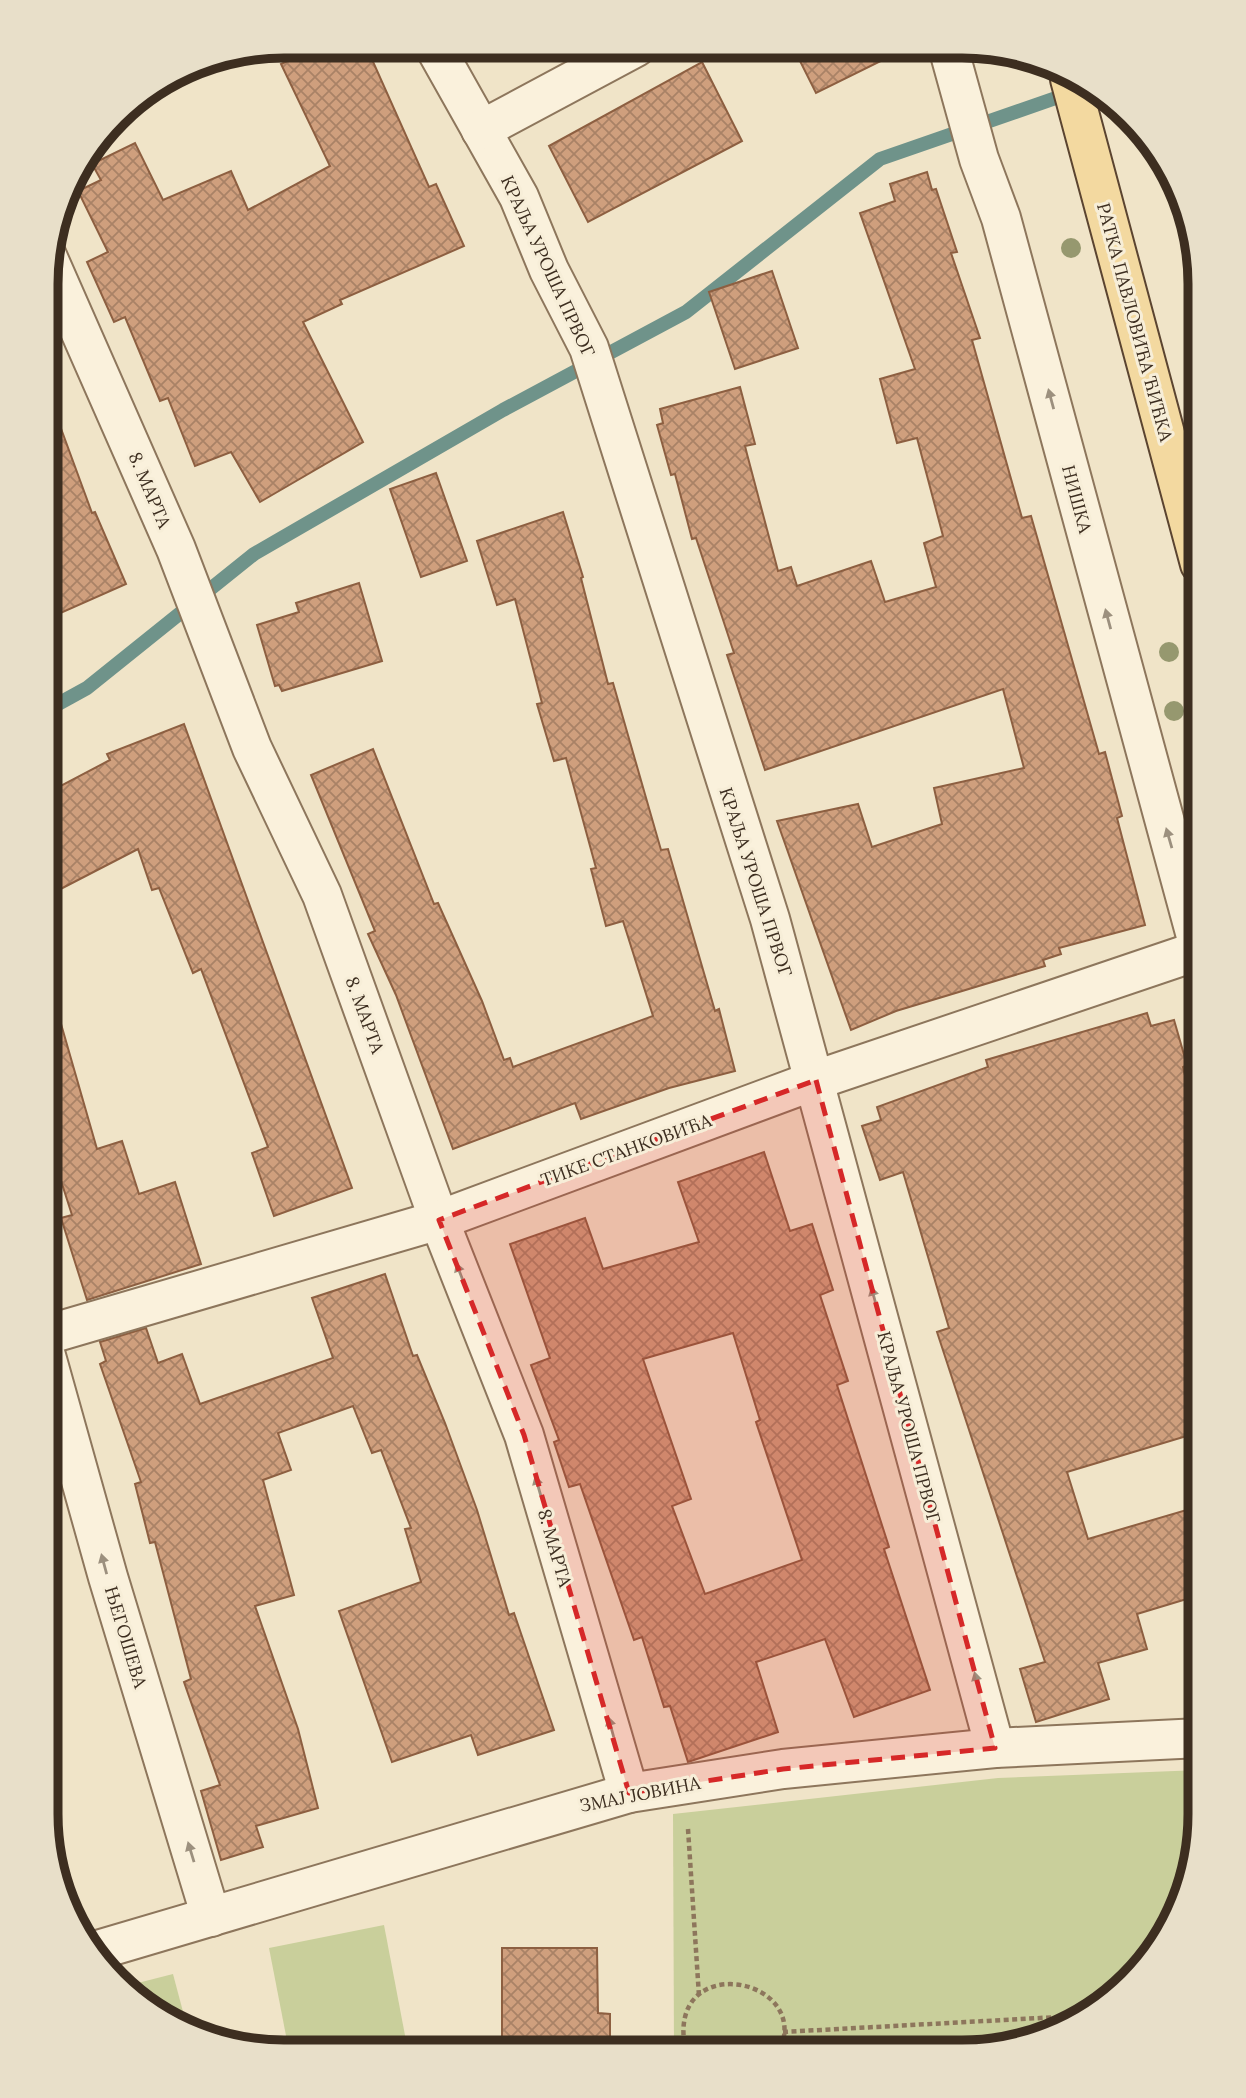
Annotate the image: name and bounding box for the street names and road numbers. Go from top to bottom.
street label: КРАЉА УРОША ПРВОГ [496,172,600,360]
street label: РАТКА ПАВЛОВИЋА ЋИЋКА [1092,200,1178,445]
street label: 8. МАРТА [124,449,177,532]
street label: НИШКА [1057,462,1097,536]
street label: КРАЉА УРОША ПРВОГ [715,785,797,980]
street label: 8. МАРТА [340,973,390,1057]
street label: ТИКЕ СТАНКОВИЋА [538,1108,715,1192]
street label: КРАЉА УРОША ПРВОГ [872,1329,946,1525]
street label: 8. МАРТА [533,1506,577,1590]
street label: ЊЕГОШЕВА [100,1583,153,1691]
street label: ЗМАЈ ЈОВИНА [578,1771,703,1817]

